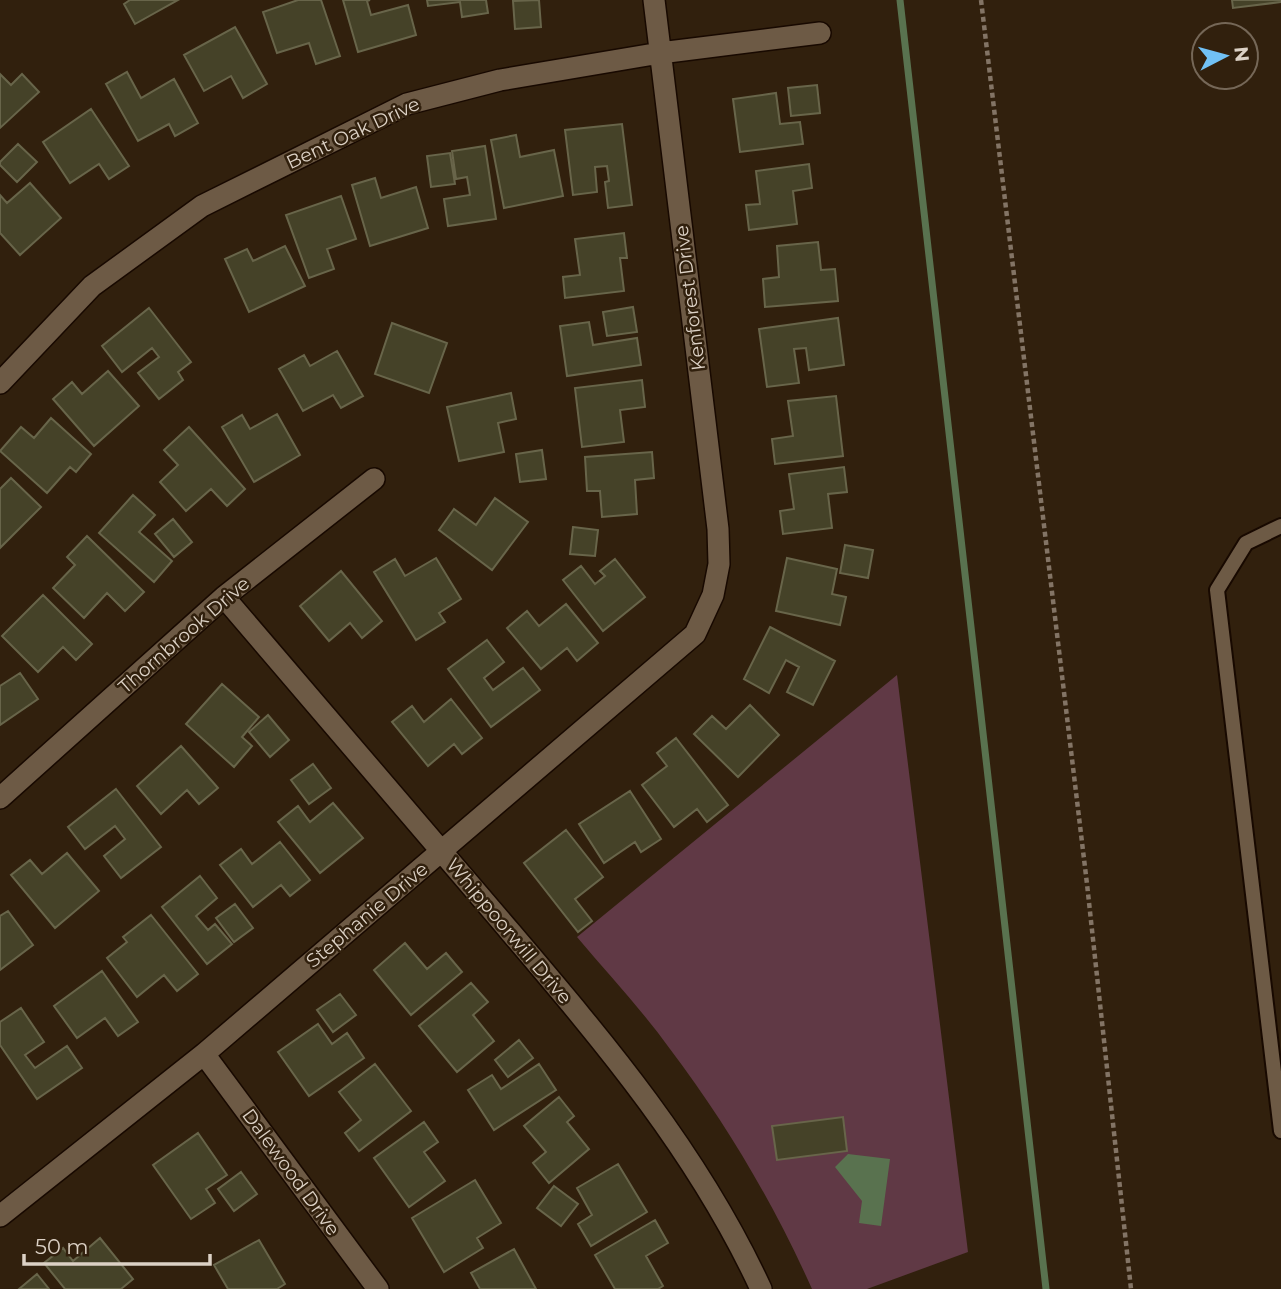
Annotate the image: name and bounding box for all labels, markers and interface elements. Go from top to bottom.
north arrow [1190,21,1260,91]
text: N [1229,45,1254,63]
street label: Bent Oak Drive [283,92,423,174]
street label: Kenforest Drive [670,224,710,372]
street label: Thornbrook Drive [114,572,254,698]
street label: Whippoorwill Drive [441,854,577,1008]
street label: Stephanie Drive [302,857,432,973]
street label: Dalewood Drive [237,1104,345,1240]
scale bar [24,1222,210,1266]
text: 50 m [35,1234,89,1259]

